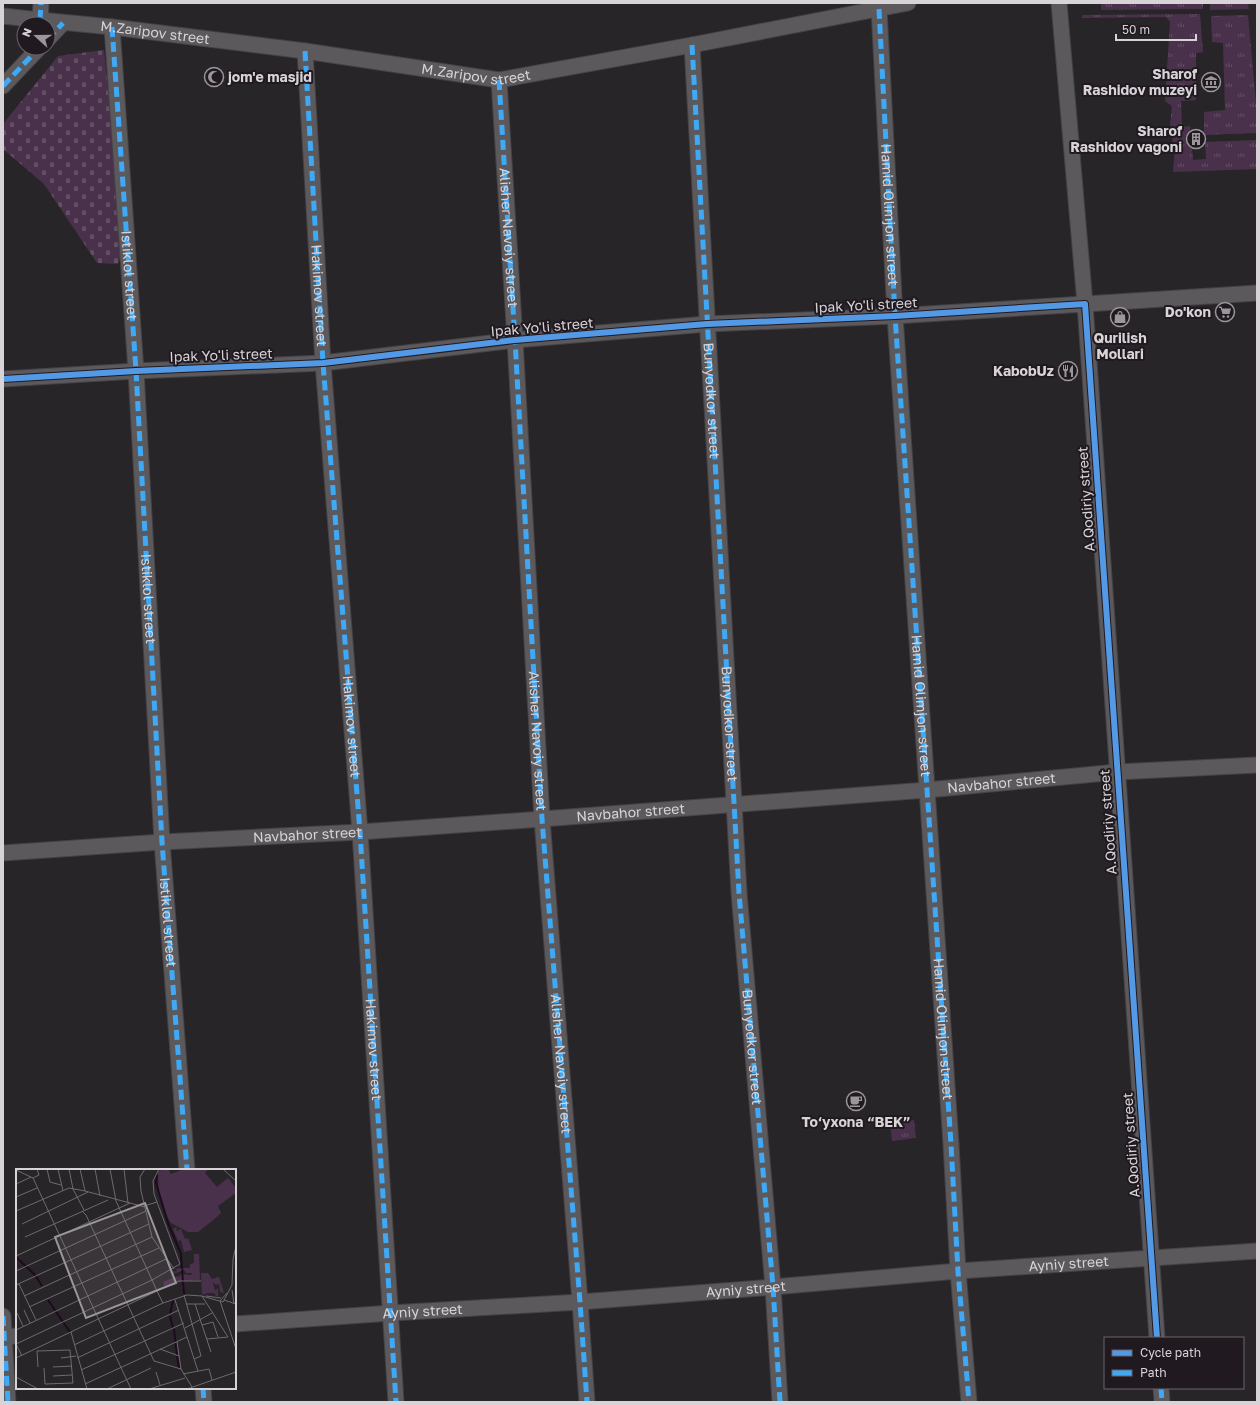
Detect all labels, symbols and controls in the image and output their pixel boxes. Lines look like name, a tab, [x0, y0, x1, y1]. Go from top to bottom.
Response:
north arrow	[16, 16, 56, 56]
scale bar	[1116, 16, 1196, 42]
street label: M.Zaripov street	[100, 17, 211, 47]
text: 50 m	[1122, 22, 1150, 37]
text: N	[19, 26, 34, 38]
street label: M.Zaripov street	[420, 60, 532, 88]
place label: Sharof Rashidov muzeyi	[1083, 65, 1198, 98]
mosque icon: jom'e masjid	[203, 66, 225, 88]
place label: jom'e masjid	[227, 68, 312, 85]
museum icon: Sharof Rashidov muzeyi	[1200, 71, 1222, 93]
place label: Sharof Rashidov vagoni	[1070, 122, 1183, 155]
building icon: Sharof Rashidov vagoni	[1185, 128, 1207, 150]
street label: Hamid Olimjon street	[878, 143, 902, 286]
street label: Alisher Navoiy street	[496, 167, 522, 308]
street label: Istiklol street	[118, 230, 141, 321]
street label: Hakimov street	[308, 244, 331, 347]
street label: Ipak Yo'li street	[814, 293, 918, 316]
supermarket icon: Do'kon	[1214, 301, 1236, 323]
place label: Do'kon	[1165, 303, 1211, 320]
shop icon: Qurilish Mollari	[1109, 306, 1131, 328]
street label: Ipak Yo'li street	[490, 314, 594, 339]
place label: Qurilish Mollari	[1093, 329, 1147, 362]
street label: Bunyodkor street	[701, 342, 724, 459]
street label: Ipak Yo'li street	[169, 344, 273, 365]
restaurant icon: KabobUz	[1057, 360, 1079, 382]
place label: KabobUz	[993, 362, 1054, 379]
street label: A.Qodiriy street	[1073, 446, 1098, 552]
street label: Istiklol street	[138, 553, 160, 644]
street label: Hamid Olimjon street	[909, 634, 935, 777]
street label: Bunyodkor street	[718, 666, 742, 782]
street label: Alisher Navoiy street	[526, 670, 551, 811]
street label: Hakimov street	[340, 675, 365, 778]
street label: Navbahor street	[946, 769, 1056, 796]
street label: A.Qodiriy street	[1095, 769, 1120, 875]
street label: Navbahor street	[576, 799, 686, 824]
street label: Navbahor street	[253, 823, 362, 845]
street label: Istiklol street	[157, 877, 181, 968]
street label: Hamid Olimjon street	[930, 957, 957, 1101]
street label: Bunyodkor street	[739, 989, 766, 1106]
street label: Alisher Navoiy street	[548, 993, 576, 1134]
street label: Hakimov street	[363, 998, 386, 1101]
cafe icon: To‘yxona “BEK”	[845, 1090, 867, 1112]
street label: A.Qodiriy street	[1118, 1092, 1143, 1198]
place label: To‘yxona “BEK”	[801, 1113, 911, 1130]
inset map	[16, 1169, 236, 1389]
street label: Ayniy street	[1028, 1252, 1109, 1274]
street label: Ayniy street	[705, 1277, 787, 1300]
street label: Ayniy street	[382, 1300, 463, 1322]
legend	[1104, 1337, 1244, 1389]
text: Cycle path	[1140, 1345, 1201, 1360]
text: Path	[1140, 1365, 1167, 1380]

